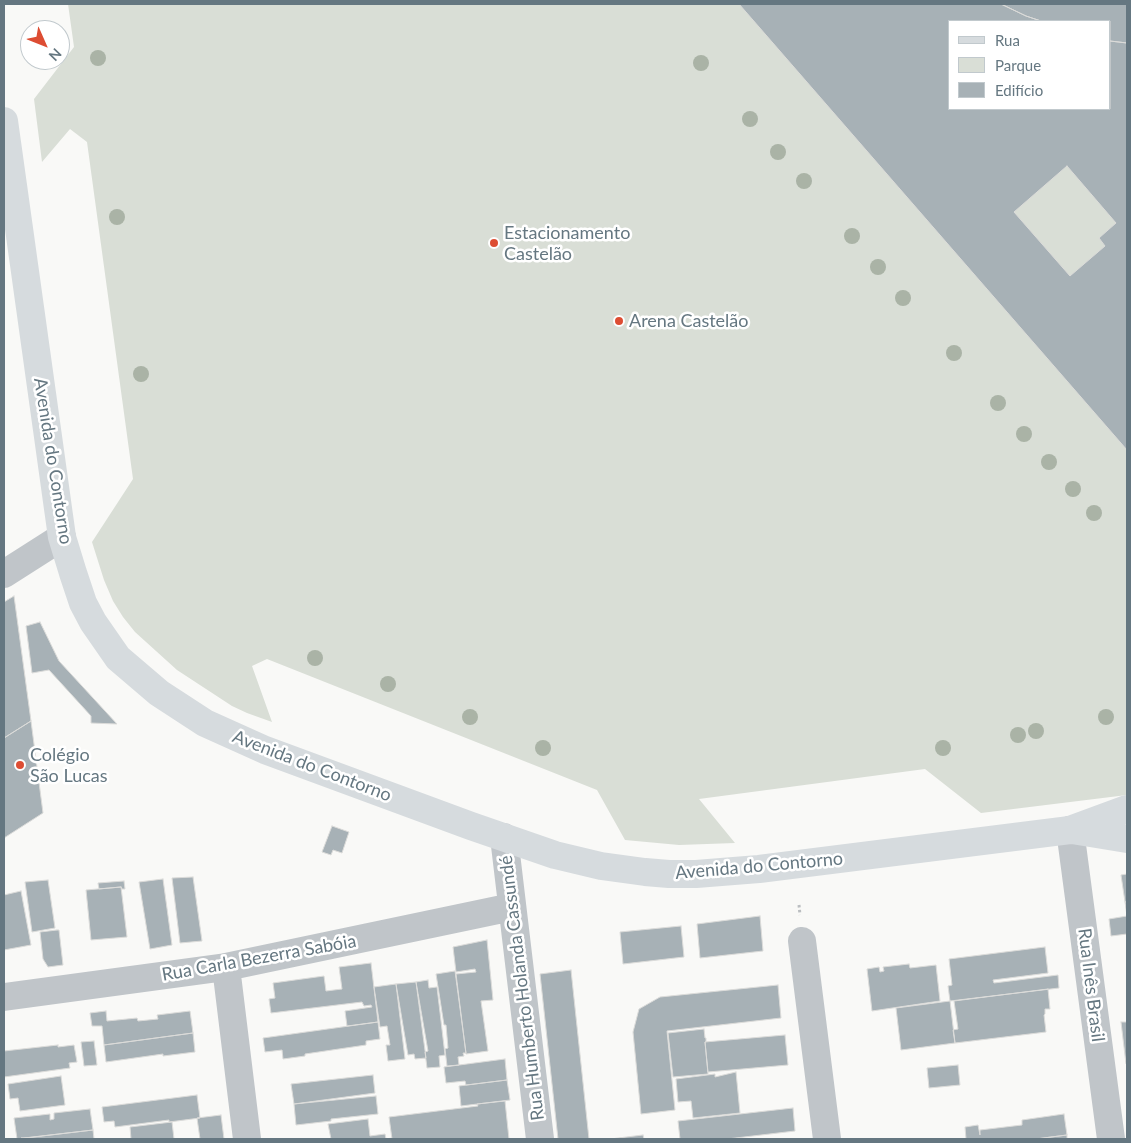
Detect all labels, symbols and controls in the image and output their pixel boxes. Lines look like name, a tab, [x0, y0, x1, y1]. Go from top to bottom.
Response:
north arrow	[20, 20, 70, 70]
legend	[948, 20, 1111, 110]
text: Rua	[995, 31, 1020, 49]
text: N	[46, 45, 65, 65]
text: Parque	[995, 56, 1041, 74]
text: Edifício	[995, 81, 1043, 99]
place label: Estacionamento Castelão	[504, 222, 630, 264]
marker: Estacionamento Castelão	[488, 237, 500, 249]
place label: Arena Castelão	[629, 310, 749, 332]
marker: Arena Castelão	[613, 315, 625, 327]
street label: Avenida do Contorno	[29, 376, 77, 546]
street label: Avenida do Contorno	[230, 726, 394, 806]
place label: Colégio São Lucas	[30, 744, 107, 786]
marker: Colégio São Lucas	[14, 759, 26, 771]
street label: Avenida do Contorno	[674, 848, 844, 884]
street label: Rua Humberto Holanda Cassundé	[495, 854, 549, 1122]
street label: Rua Inês Brasil	[1073, 927, 1109, 1043]
street label: Rua Carla Bezerra Sabóia	[160, 930, 358, 986]

